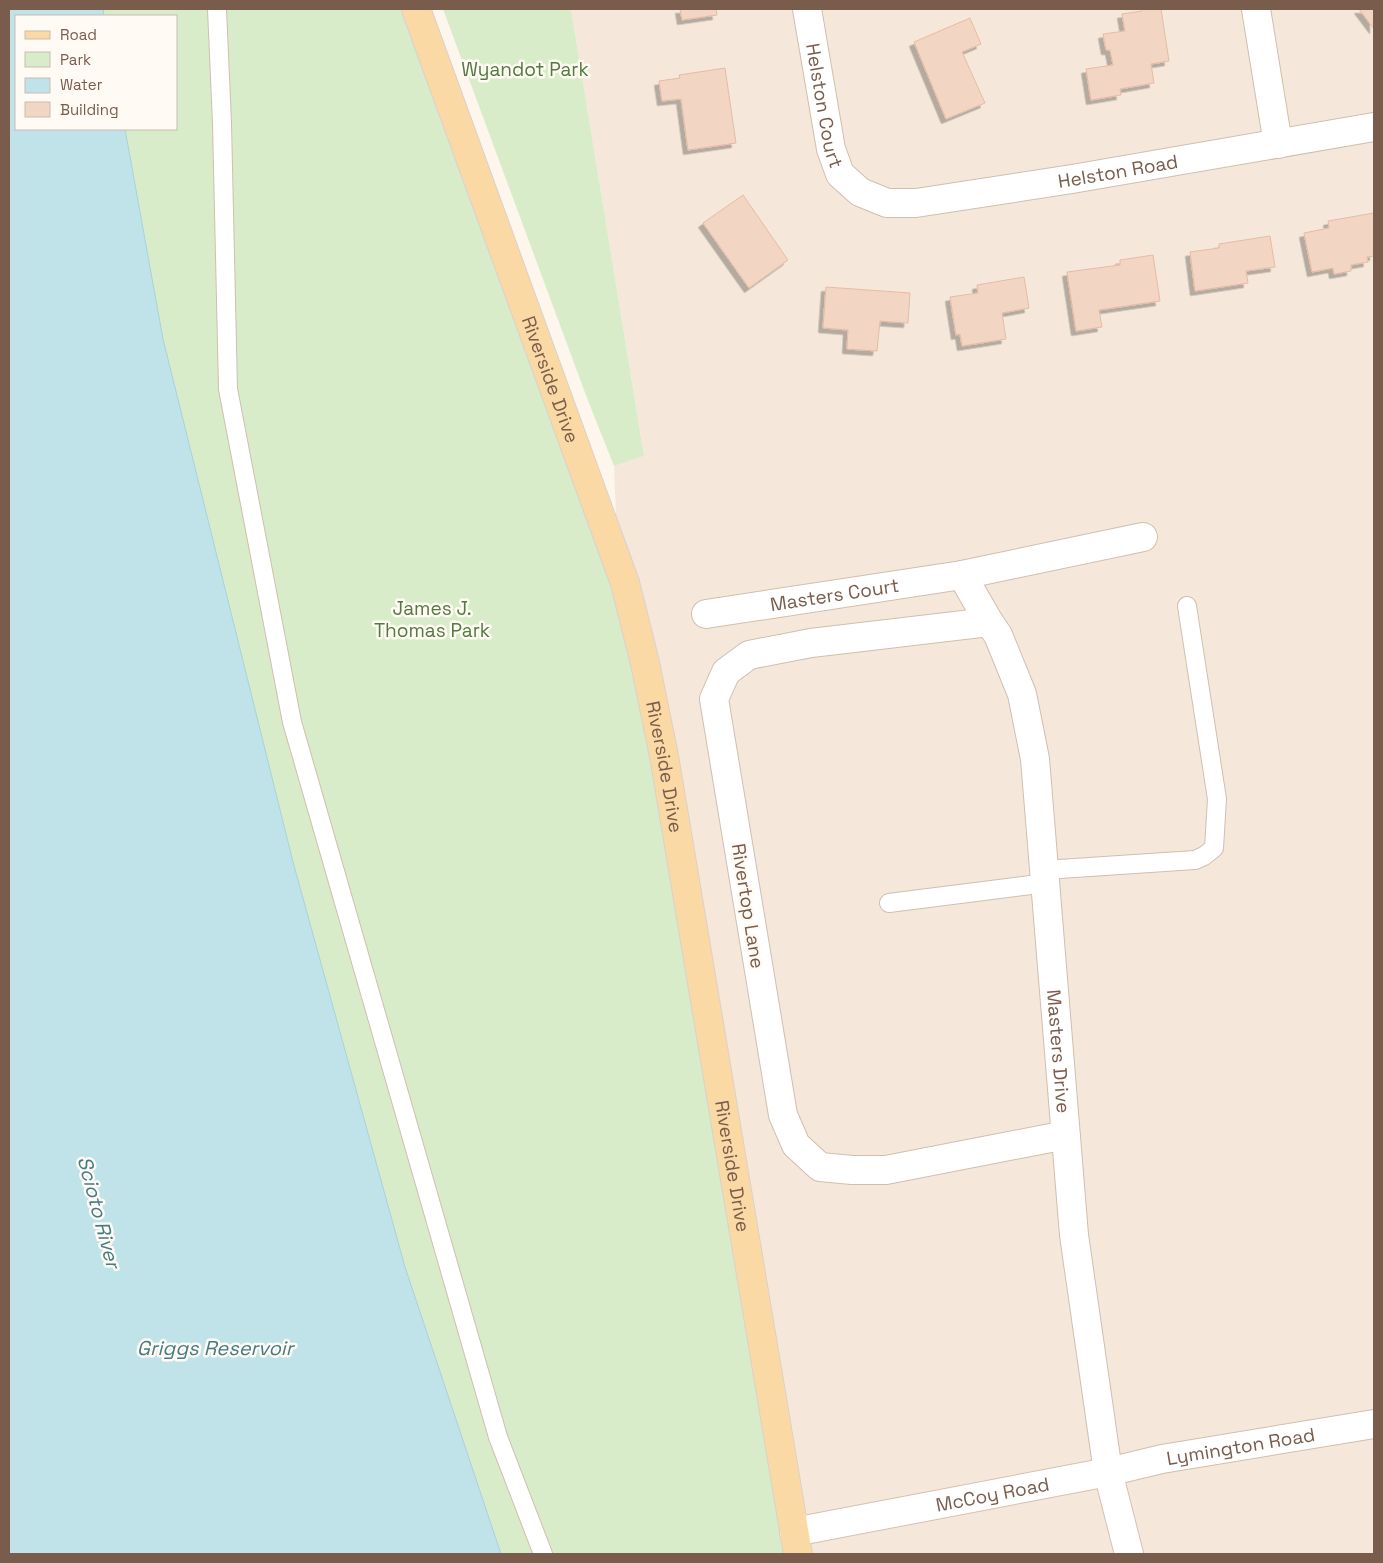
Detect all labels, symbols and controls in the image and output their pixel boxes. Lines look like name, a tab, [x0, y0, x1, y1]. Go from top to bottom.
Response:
legend	[15, 15, 178, 130]
text: Road	[60, 25, 97, 44]
street label: Helston Court	[801, 41, 849, 171]
text: Park	[60, 50, 91, 69]
park label: Wyandot Park	[461, 57, 589, 82]
text: Water	[60, 75, 103, 94]
text: Building	[60, 100, 119, 119]
street label: Helston Road	[1056, 148, 1180, 194]
street label: Riverside Drive	[516, 312, 585, 446]
street label: Masters Court	[768, 572, 901, 617]
park label: James J. Thomas Park	[374, 596, 490, 643]
street label: Riverside Drive	[641, 699, 689, 834]
street label: Rivertop Lane	[726, 842, 770, 970]
street label: Masters Drive	[1041, 988, 1076, 1114]
street label: Riverside Drive	[709, 1098, 756, 1234]
water label: Scioto River	[72, 1153, 127, 1273]
water label: Griggs Reservoir	[137, 1335, 296, 1361]
street label: Lymington Road	[1164, 1421, 1317, 1471]
street label: McCoy Road	[934, 1471, 1051, 1517]

